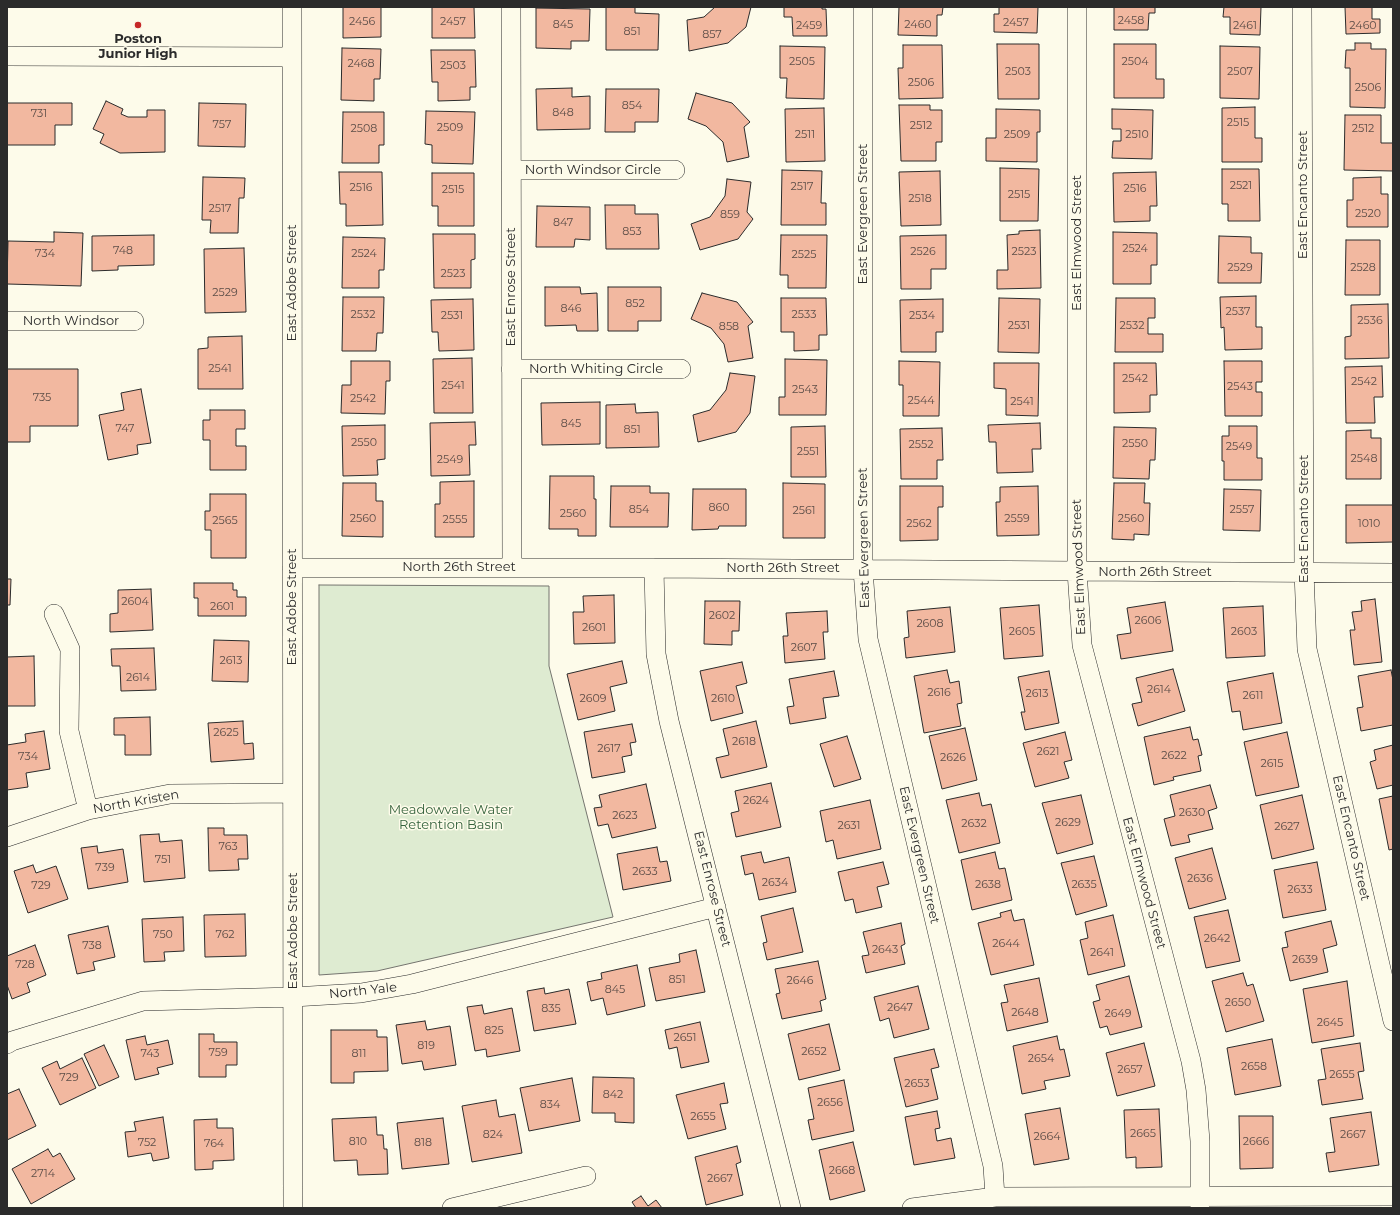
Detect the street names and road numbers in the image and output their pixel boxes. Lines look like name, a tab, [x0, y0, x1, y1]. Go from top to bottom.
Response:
street label: East Encanto Street	[1295, 131, 1311, 259]
street label: East Evergreen Street	[855, 144, 871, 284]
street label: North Windsor Circle	[525, 162, 661, 178]
street label: East Elmwood Street	[1069, 175, 1085, 311]
street label: East Adobe Street	[284, 225, 300, 341]
street label: East Enrose Street	[503, 228, 519, 346]
street label: North Windsor	[23, 313, 119, 329]
street label: North Whiting Circle	[529, 361, 663, 377]
street label: East Encanto Street	[1296, 455, 1312, 583]
street label: East Evergreen Street	[855, 467, 873, 609]
street label: East Elmwood Street	[1069, 499, 1089, 635]
street label: East Adobe Street	[284, 549, 300, 665]
street label: North 26th Street	[402, 559, 516, 575]
street label: North 26th Street	[726, 560, 840, 576]
street label: North 26th Street	[1098, 564, 1212, 580]
street label: East Encanto Street	[1329, 774, 1373, 902]
street label: East Evergreen Street	[896, 785, 942, 925]
street label: North Kristen	[92, 787, 180, 817]
street label: East Elmwood Street	[1119, 815, 1169, 951]
street label: East Enrose Street	[690, 829, 734, 949]
street label: East Adobe Street	[285, 873, 301, 989]
street label: North Yale	[328, 980, 398, 1002]

